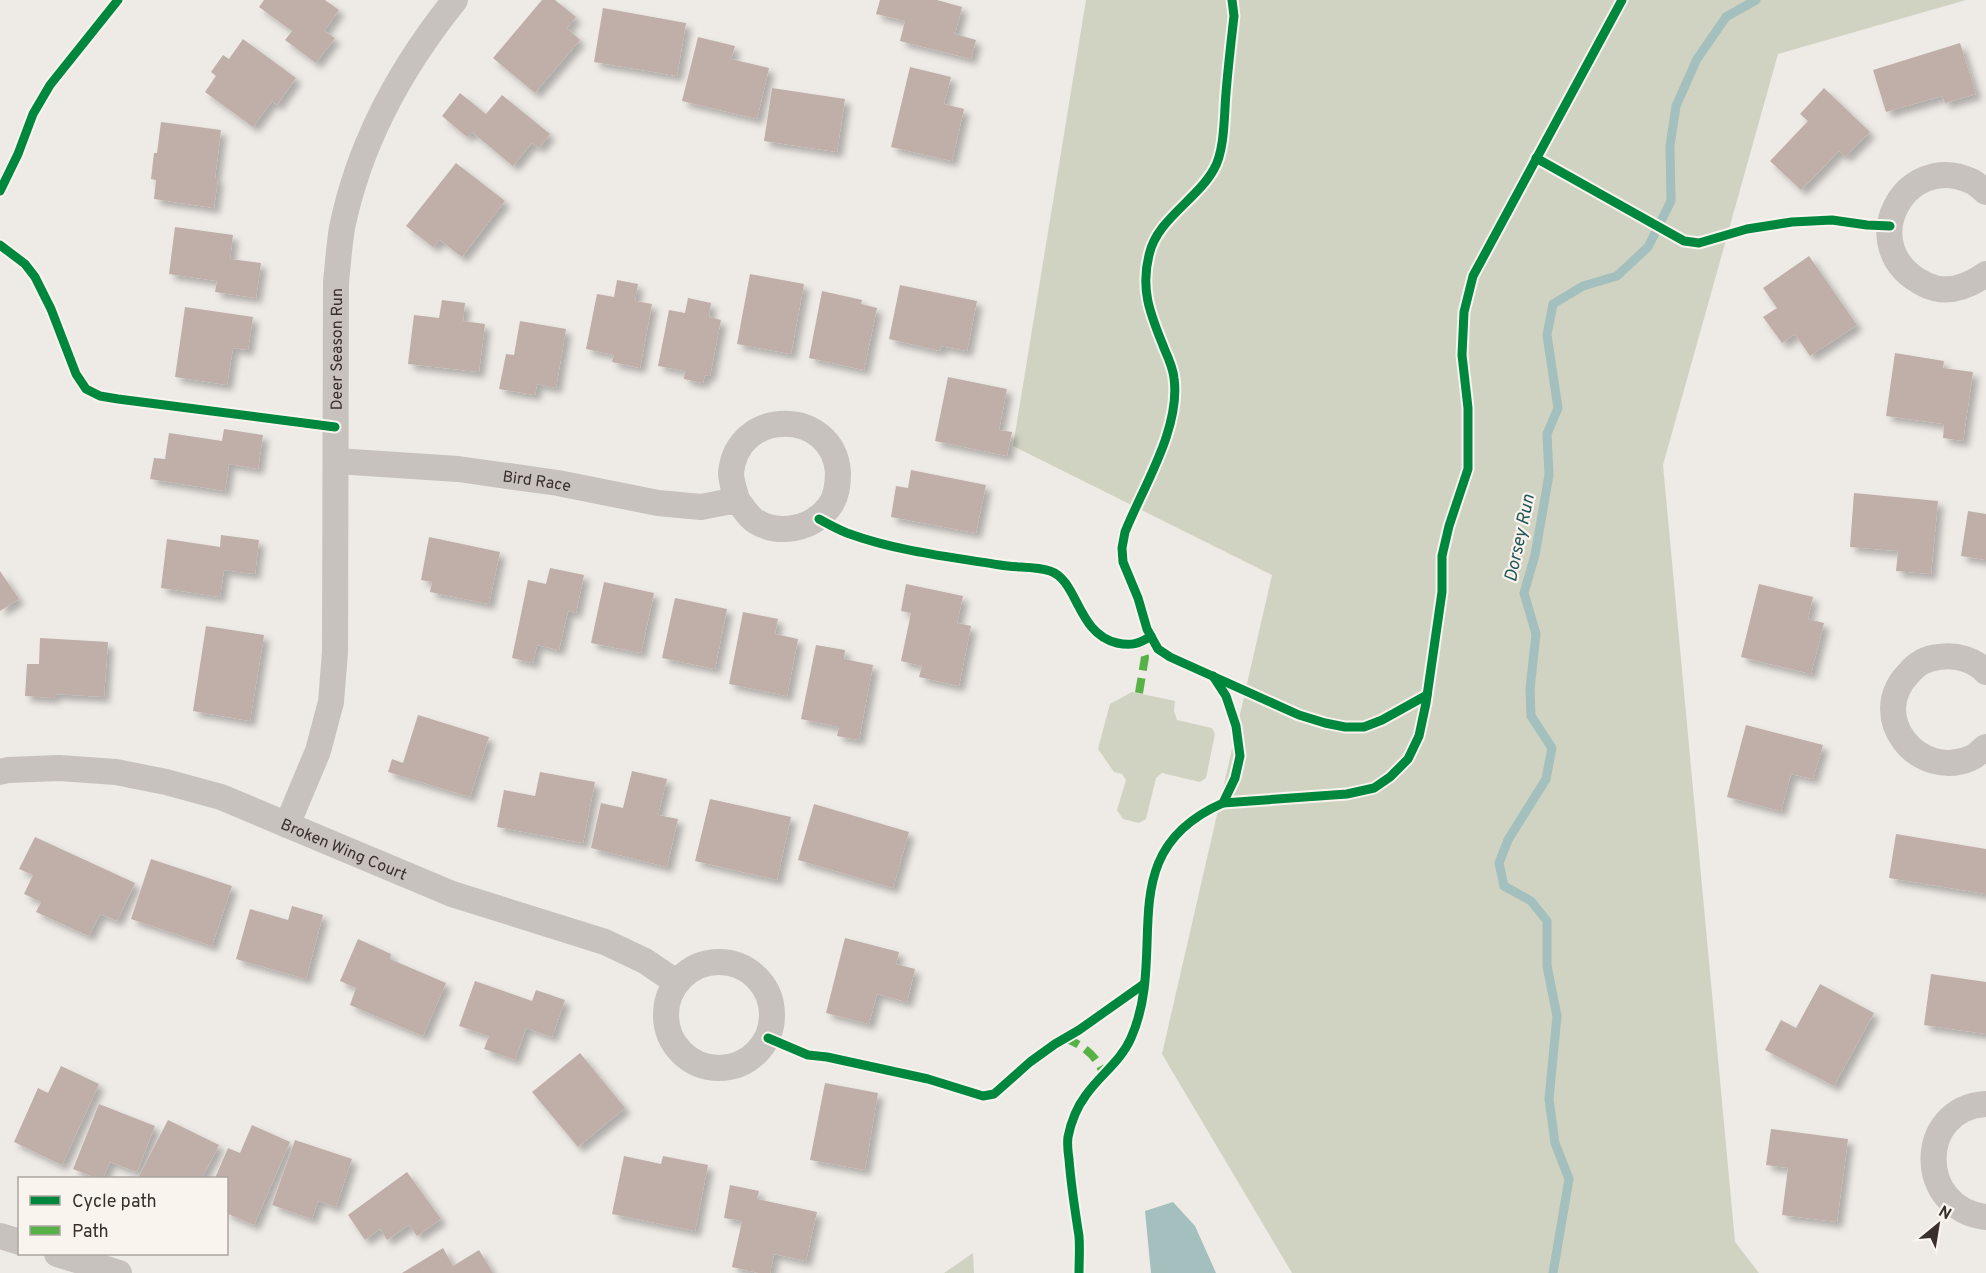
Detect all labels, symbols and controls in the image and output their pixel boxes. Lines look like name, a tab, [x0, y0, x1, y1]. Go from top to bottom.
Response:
street label: Deer Season Run	[328, 288, 348, 410]
street label: Bird Race	[501, 467, 573, 497]
water label: Dorsey Run	[1500, 492, 1541, 584]
street label: Broken Wing Court	[277, 815, 410, 886]
legend	[18, 1177, 228, 1255]
text: Cycle path	[72, 1191, 157, 1214]
north arrow	[1908, 1195, 1968, 1255]
text: N	[1935, 1202, 1954, 1225]
text: Path	[72, 1221, 109, 1244]

